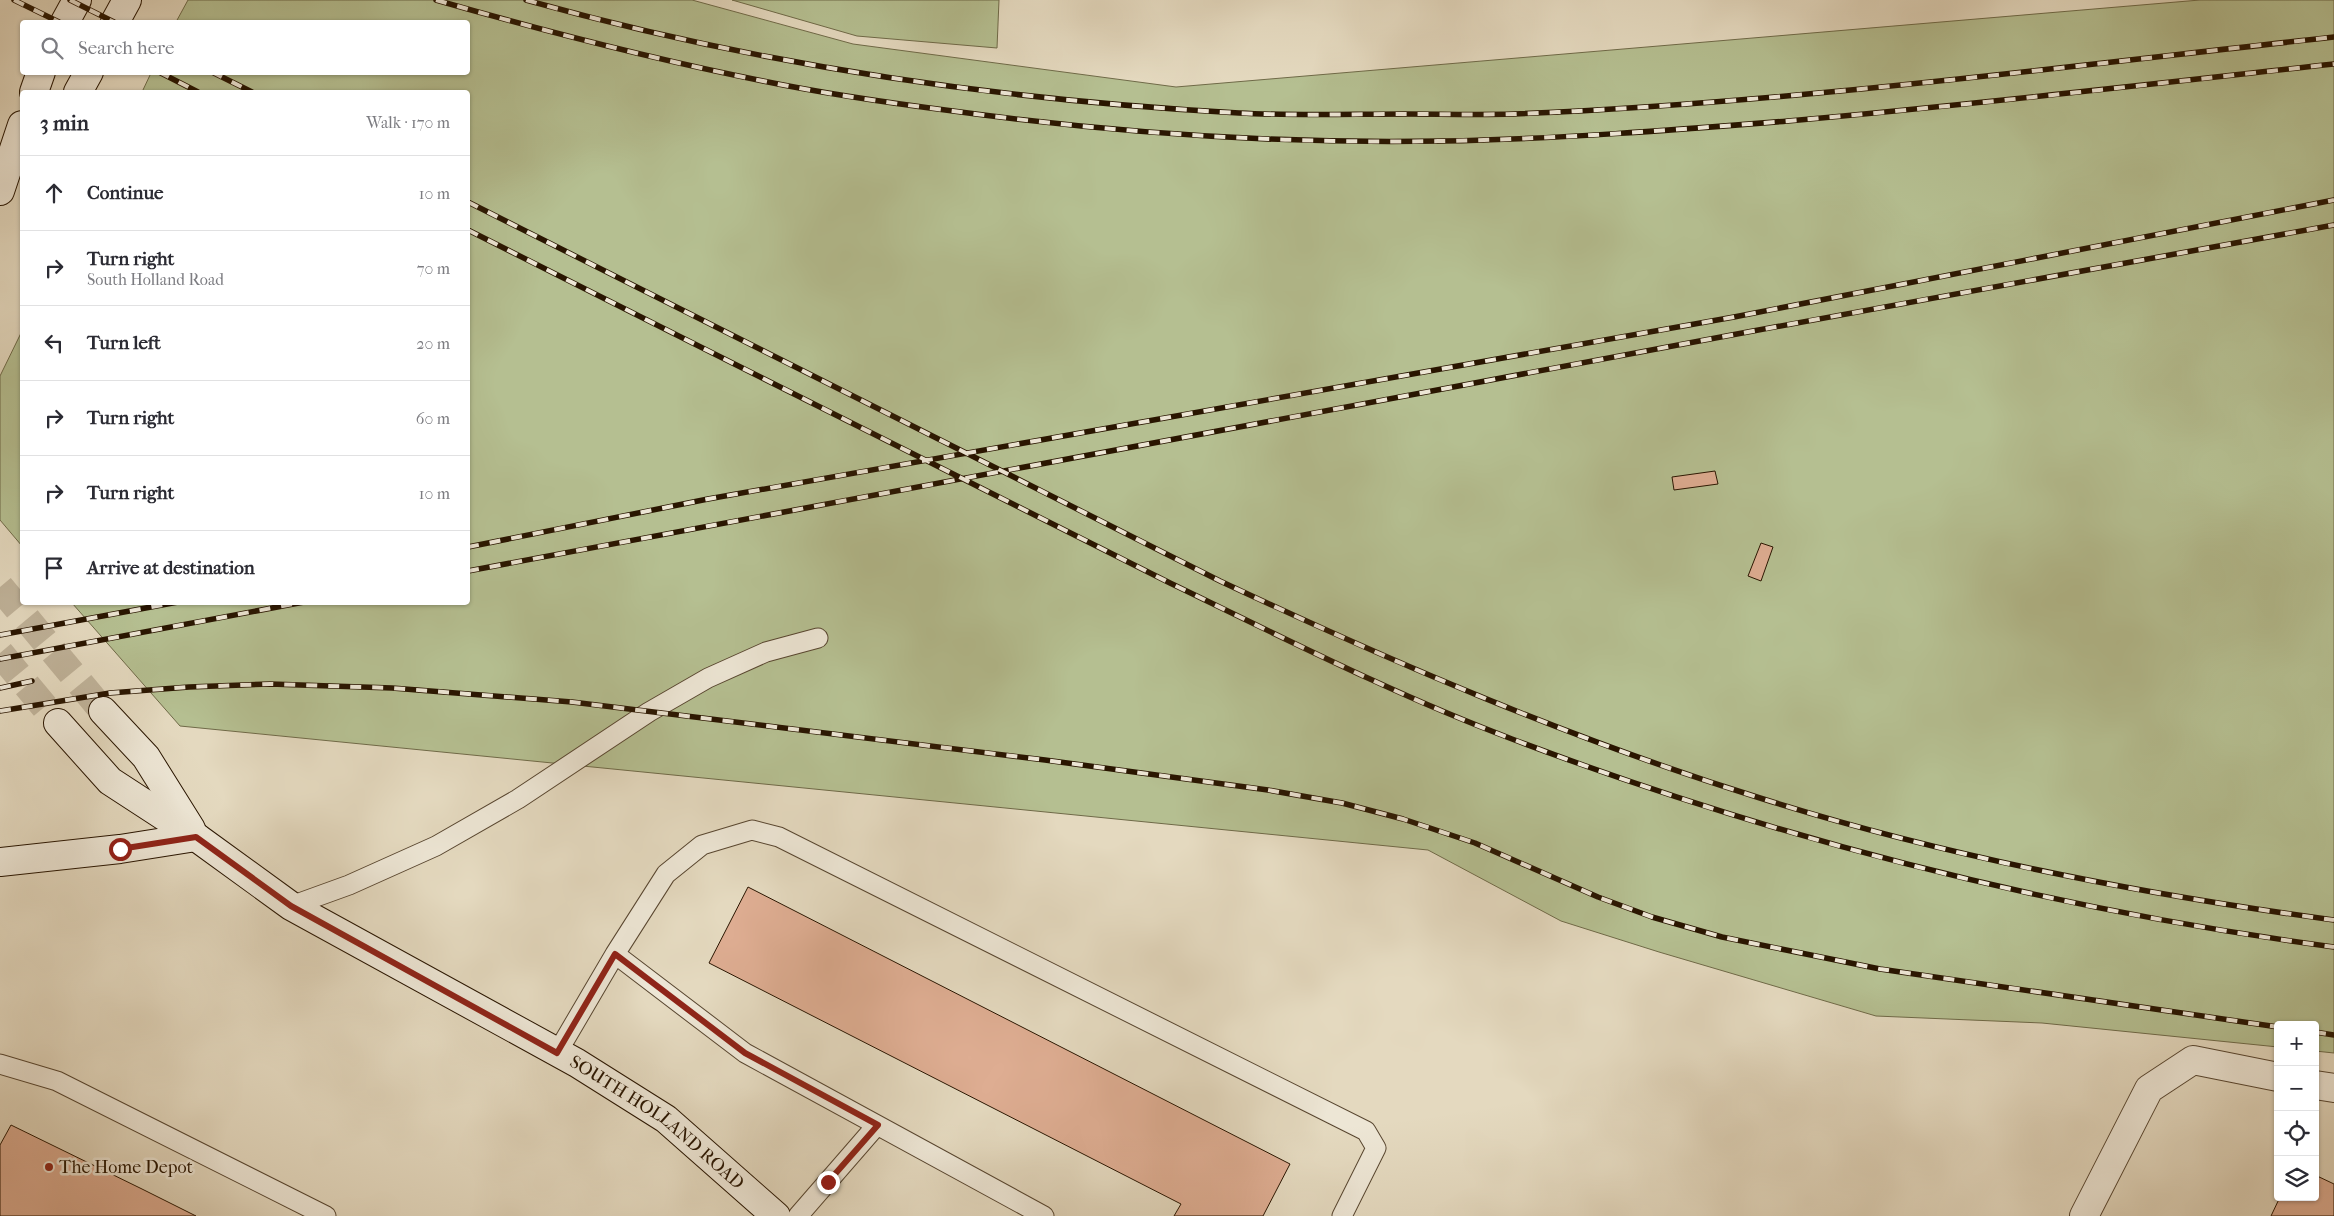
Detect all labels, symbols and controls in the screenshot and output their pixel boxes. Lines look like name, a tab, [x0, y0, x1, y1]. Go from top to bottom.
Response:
search box	[20, 20, 470, 75]
icon: search	[38, 34, 66, 62]
text: Search here	[78, 37, 174, 59]
text: 3 min	[40, 111, 89, 135]
text: Walk · 170 m	[366, 113, 450, 132]
icon: ahead	[40, 179, 68, 207]
text: Continue	[87, 182, 163, 204]
text: 10 m	[419, 184, 450, 203]
text: Turn right	[87, 248, 174, 270]
icon: right	[40, 254, 68, 282]
text: 70 m	[417, 259, 450, 278]
text: South Holland Road	[87, 270, 224, 289]
icon: left	[40, 329, 68, 357]
text: Turn left	[87, 332, 161, 354]
text: 20 m	[416, 334, 450, 353]
icon: right	[40, 404, 68, 432]
text: Turn right	[87, 407, 174, 429]
text: 60 m	[416, 409, 450, 428]
icon: right	[40, 479, 68, 507]
text: Turn right	[87, 482, 174, 504]
text: 10 m	[419, 484, 450, 503]
icon: arrive	[40, 554, 68, 582]
text: Arrive at destination	[87, 557, 255, 579]
route start	[109, 838, 132, 861]
map controls	[2274, 1021, 2319, 1201]
button: +	[2274, 1021, 2319, 1066]
street label: SOUTH HOLLAND ROAD	[566, 1051, 749, 1194]
button: −	[2274, 1066, 2319, 1111]
button: locate	[2274, 1111, 2319, 1156]
button: layers	[2274, 1156, 2319, 1201]
place label: The Home Depot	[59, 1157, 193, 1178]
marker: The Home Depot	[43, 1161, 55, 1173]
route end	[817, 1171, 840, 1194]

